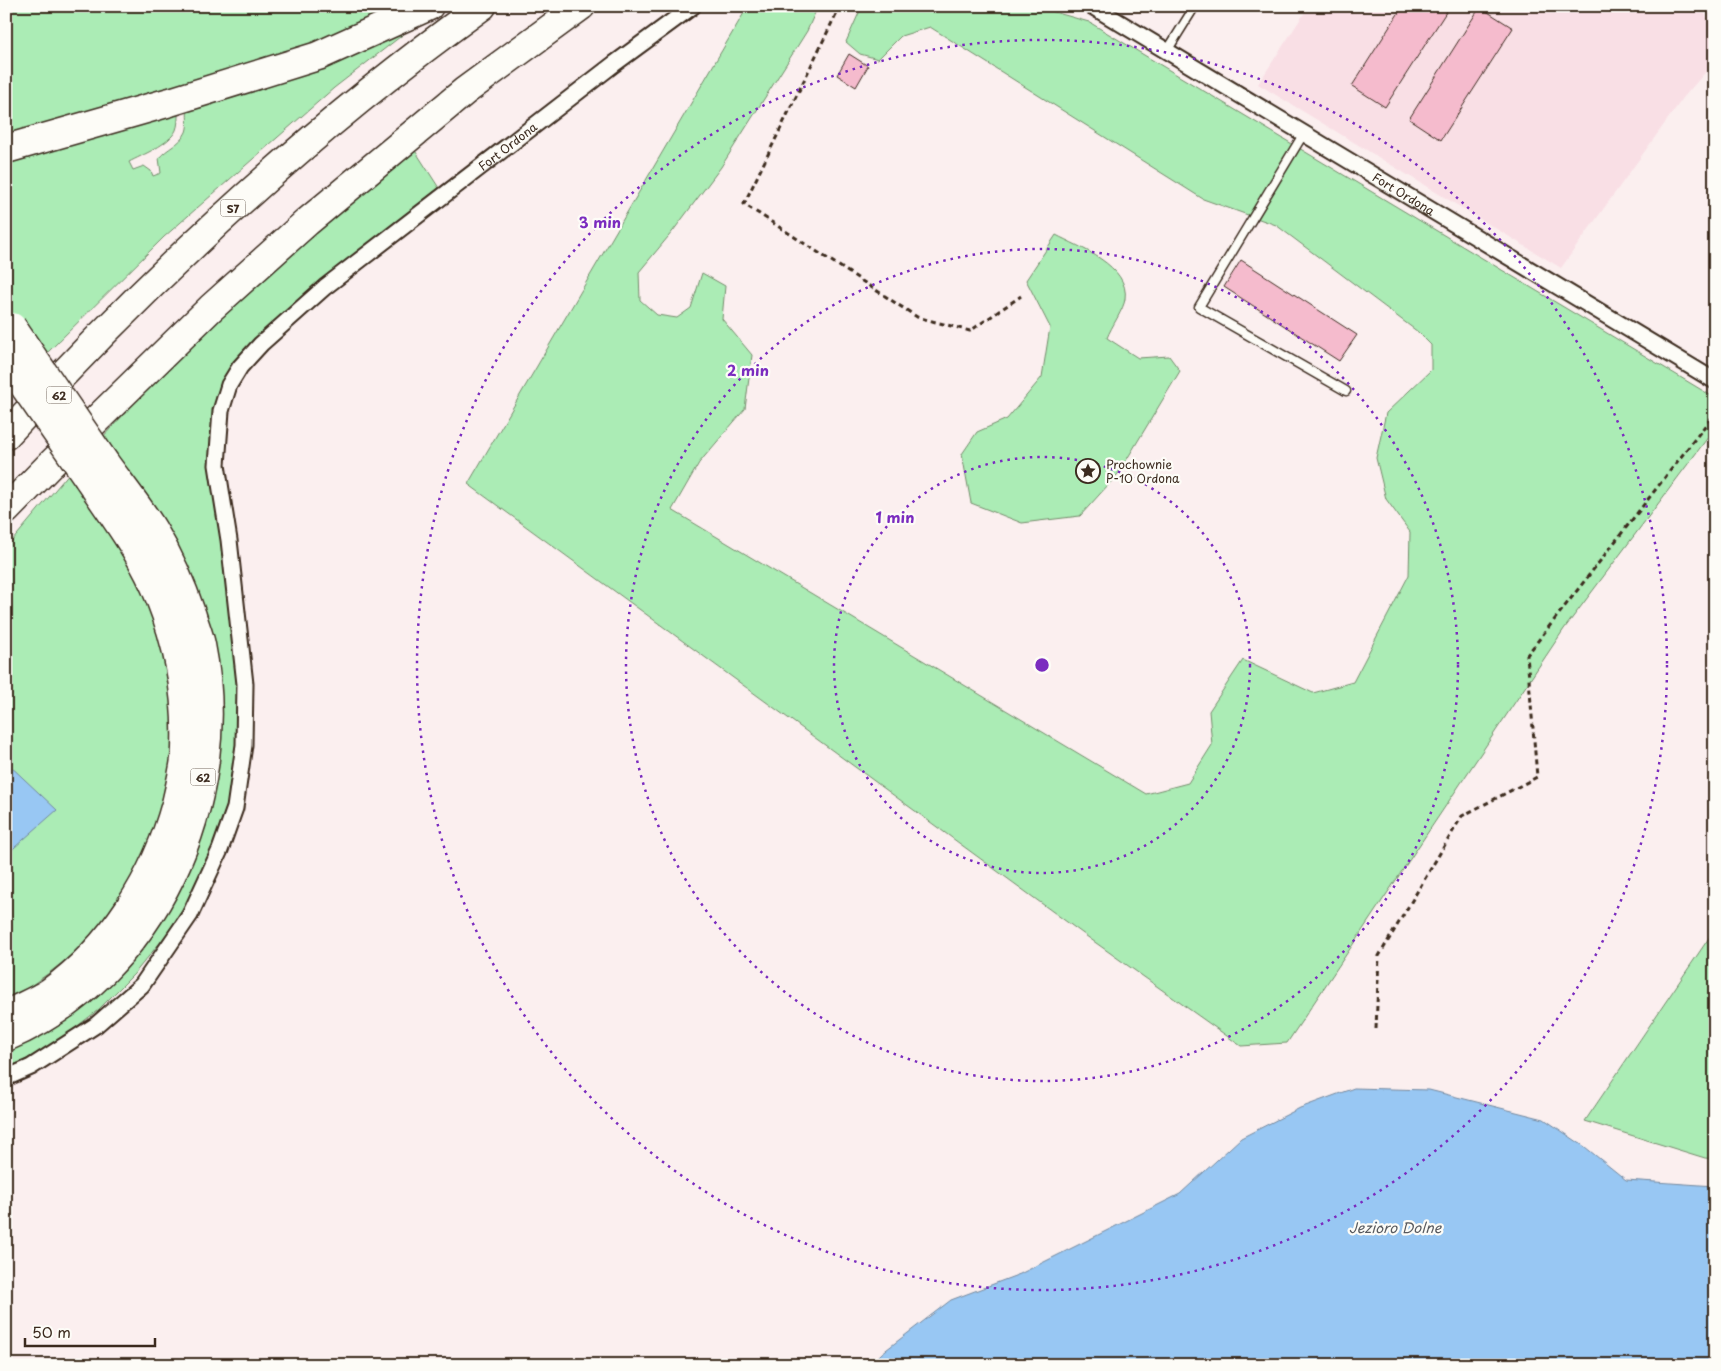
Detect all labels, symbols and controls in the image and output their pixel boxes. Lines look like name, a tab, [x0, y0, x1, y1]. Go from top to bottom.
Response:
street label: Fort Ordona	[474, 117, 541, 175]
street label: Fort Ordona	[1369, 168, 1439, 220]
road number: S7	[220, 200, 246, 217]
text: 3 min	[579, 210, 621, 233]
text: 2 min	[727, 358, 769, 381]
road number: 62	[46, 386, 72, 404]
place label: Prochownie P-10 Ordona	[1106, 455, 1180, 487]
place icon: Prochownie P-10 Ordona	[1075, 458, 1101, 484]
text: 1 min	[876, 505, 914, 528]
centre of rings	[1033, 656, 1051, 674]
road number: 62	[190, 769, 216, 786]
water label: Jezioro Dolne	[1349, 1217, 1443, 1238]
scale bar	[25, 1316, 155, 1348]
text: 50 m	[32, 1320, 71, 1343]

